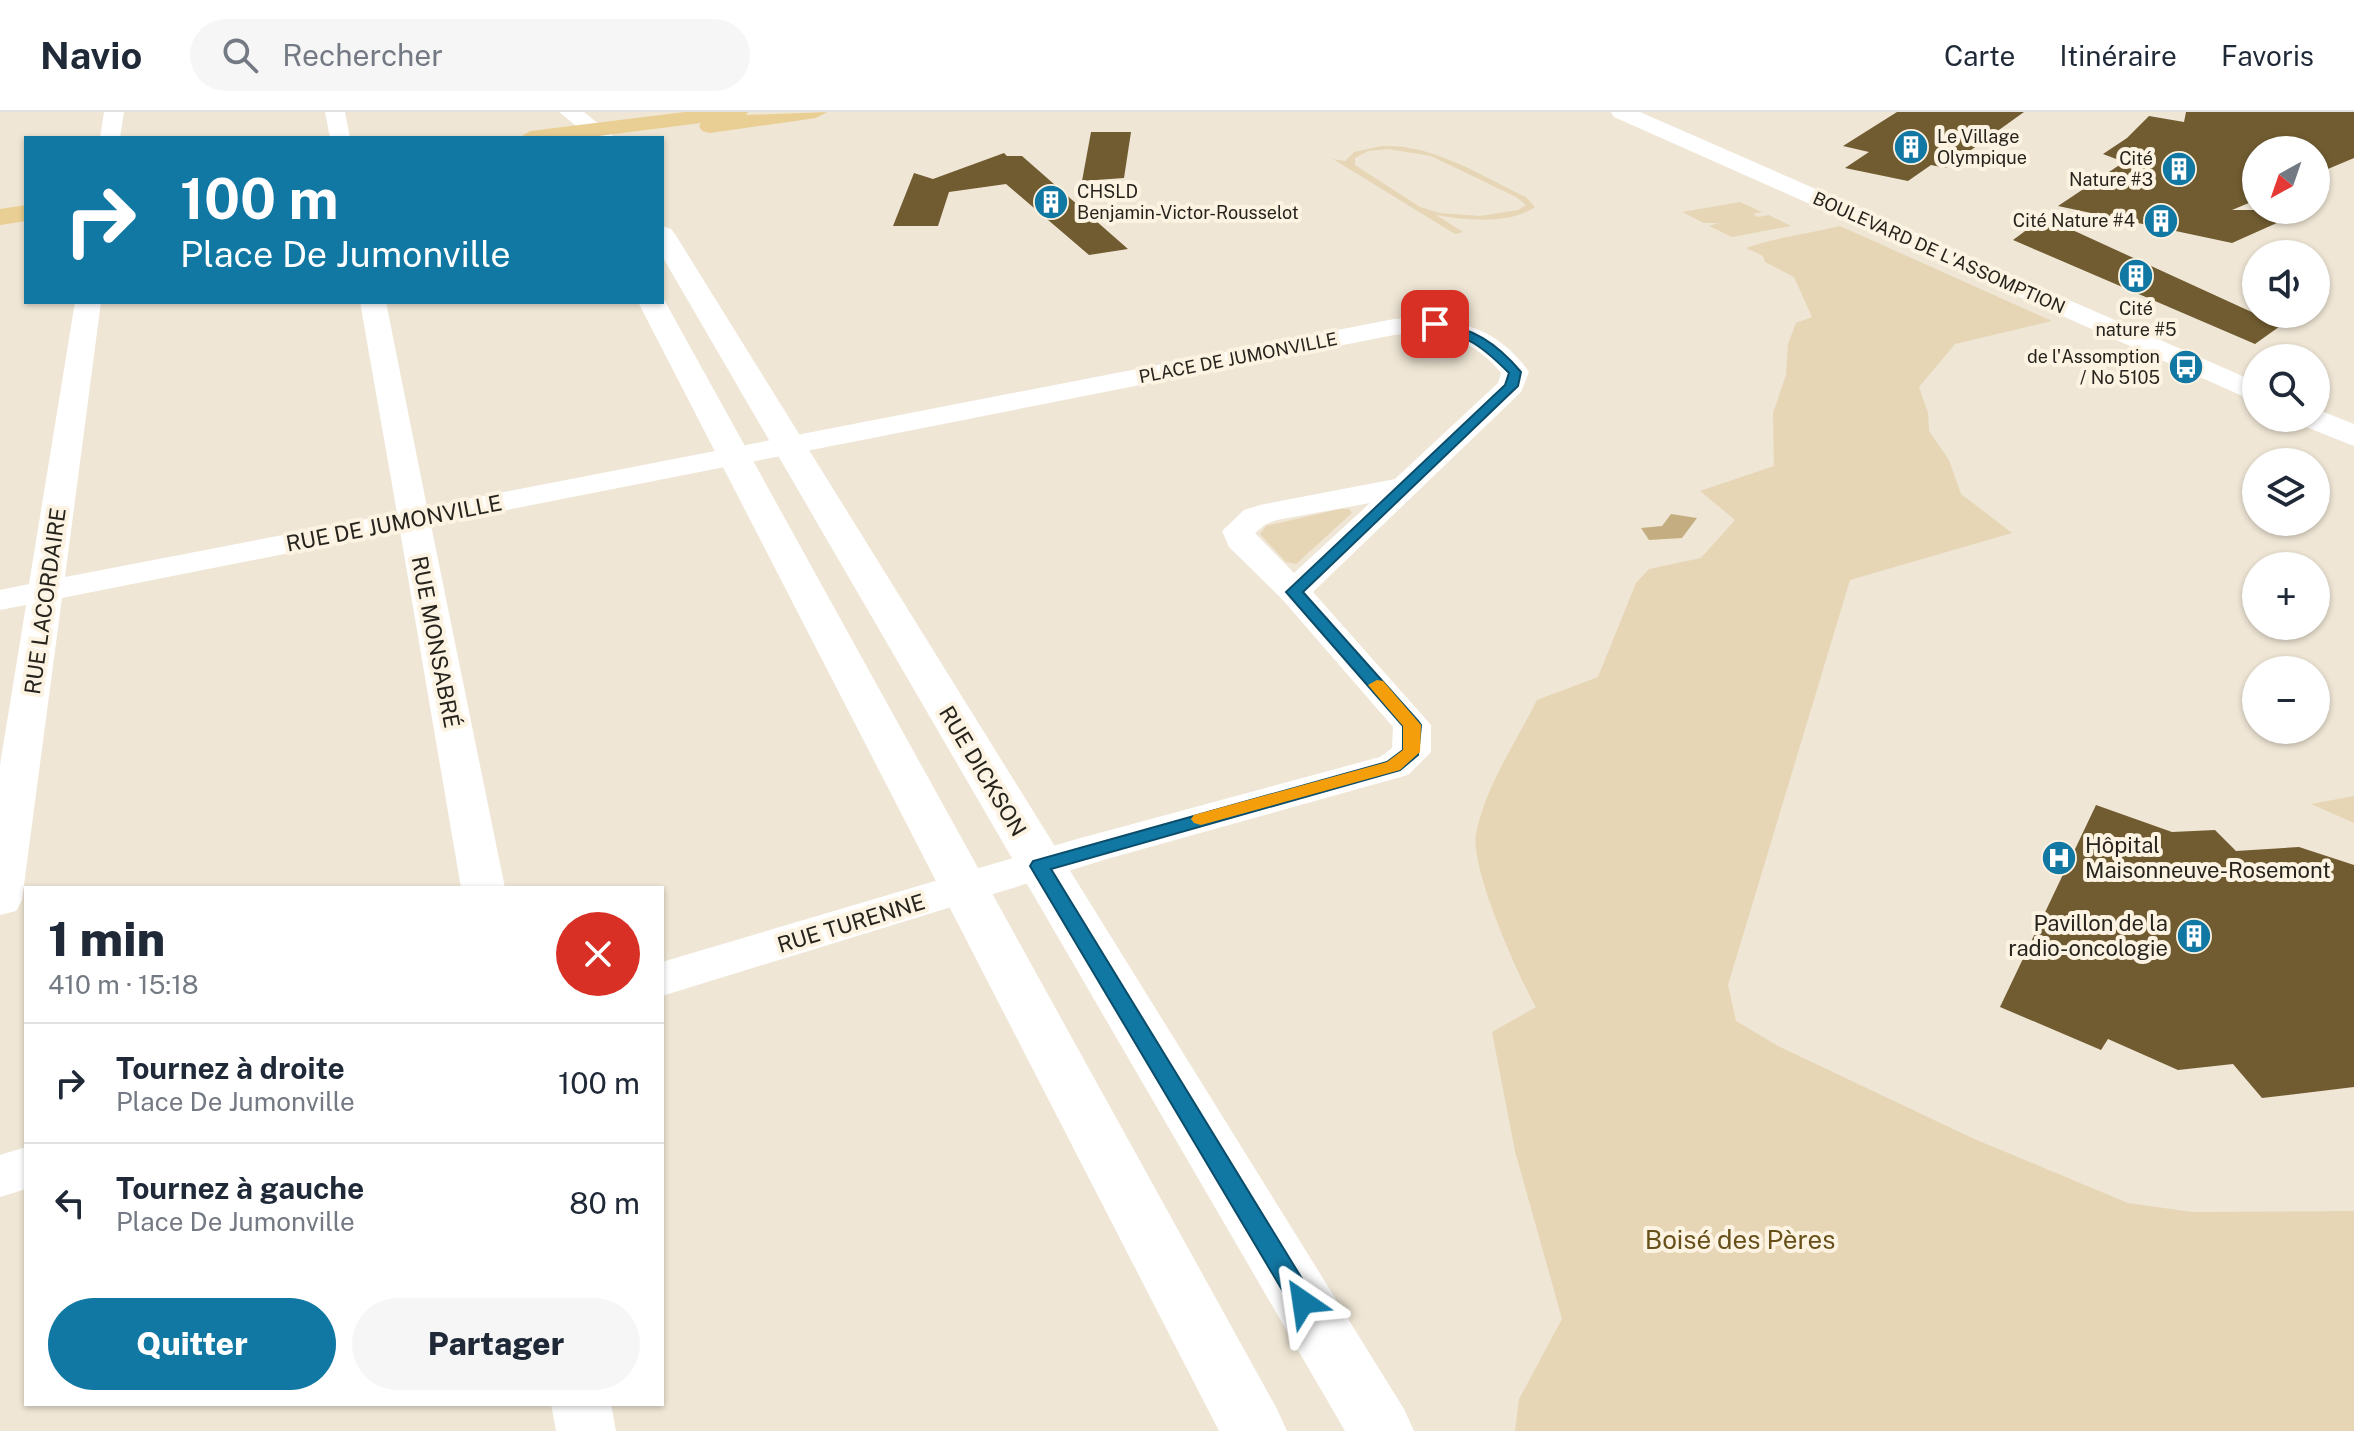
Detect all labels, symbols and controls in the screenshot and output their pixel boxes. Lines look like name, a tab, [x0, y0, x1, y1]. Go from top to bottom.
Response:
search box	[190, 19, 750, 91]
text: Navio	[40, 33, 142, 78]
icon: search	[218, 33, 262, 77]
text: Rechercher	[282, 37, 443, 73]
text: Carte	[1944, 39, 2015, 72]
text: Itinéraire	[2059, 39, 2177, 72]
text: Favoris	[2221, 39, 2314, 72]
place label: Le Village Olympique	[1937, 126, 2027, 168]
building icon: Le Village Olympique	[1892, 128, 1930, 166]
north arrow	[2242, 136, 2330, 224]
map controls	[2242, 136, 2330, 744]
place label: Cité Nature #3	[2069, 148, 2153, 190]
building icon: Cité Nature #3	[2160, 150, 2198, 188]
text: 100 m	[180, 166, 339, 232]
icon: right	[48, 168, 152, 272]
place label: CHSLD Benjamin-Victor-Rousselot	[1077, 181, 1299, 223]
building icon: CHSLD Benjamin-Victor-Rousselot	[1032, 183, 1070, 221]
street label: BOULEVARD DE L'ASSOMPTION	[1810, 187, 2068, 318]
building icon: Cité Nature #4	[2142, 202, 2180, 240]
place label: Cité Nature #4	[2013, 210, 2135, 231]
text: Place De Jumonville	[180, 233, 511, 275]
button: sound	[2242, 240, 2330, 328]
building icon: Cité nature #5	[2117, 257, 2155, 295]
pin	[1401, 290, 1469, 358]
place label: Cité nature #5	[2095, 298, 2177, 340]
icon: arrive	[1413, 302, 1457, 346]
street label: PLACE DE JUMONVILLE	[1137, 328, 1339, 387]
button: search	[2242, 344, 2330, 432]
place label: de l'Assomption / No 5105	[2027, 346, 2160, 388]
bus stop icon: de l'Assomption / No 5105	[2167, 348, 2205, 386]
button: layers	[2242, 448, 2330, 536]
street label: RUE DE JUMONVILLE	[284, 489, 504, 557]
street label: RUE LACORDAIRE	[19, 506, 71, 696]
button: +	[2242, 552, 2330, 640]
street label: RUE MONSABRÉ	[407, 554, 465, 730]
button: −	[2242, 656, 2330, 744]
street label: RUE DICKSON	[934, 701, 1032, 841]
place label: Hôpital Maisonneuve-Rosemont	[2085, 832, 2331, 883]
hospital icon: Hôpital Maisonneuve-Rosemont	[2040, 839, 2078, 877]
street label: RUE TURENNE	[774, 888, 928, 958]
text: 1 min	[48, 910, 165, 967]
place label: Pavillon de la radio-oncologie	[2008, 910, 2168, 961]
button: close	[556, 912, 640, 996]
building icon: Pavillon de la radio-oncologie	[2175, 917, 2213, 955]
text: 410 m · 15:18	[48, 969, 199, 1000]
text: Tournez à droite	[116, 1050, 345, 1086]
icon: right	[48, 1061, 92, 1105]
text: 100 m	[558, 1065, 640, 1101]
text: Place De Jumonville	[116, 1086, 355, 1117]
text: Tournez à gauche	[116, 1170, 364, 1206]
icon: left	[48, 1181, 92, 1225]
text: 80 m	[569, 1185, 640, 1221]
text: Place De Jumonville	[116, 1206, 355, 1237]
park label: Boisé des Pères	[1645, 1224, 1835, 1255]
position arrow	[1261, 1260, 1345, 1344]
button: Quitter	[48, 1298, 336, 1390]
button: Partager	[352, 1298, 640, 1390]

